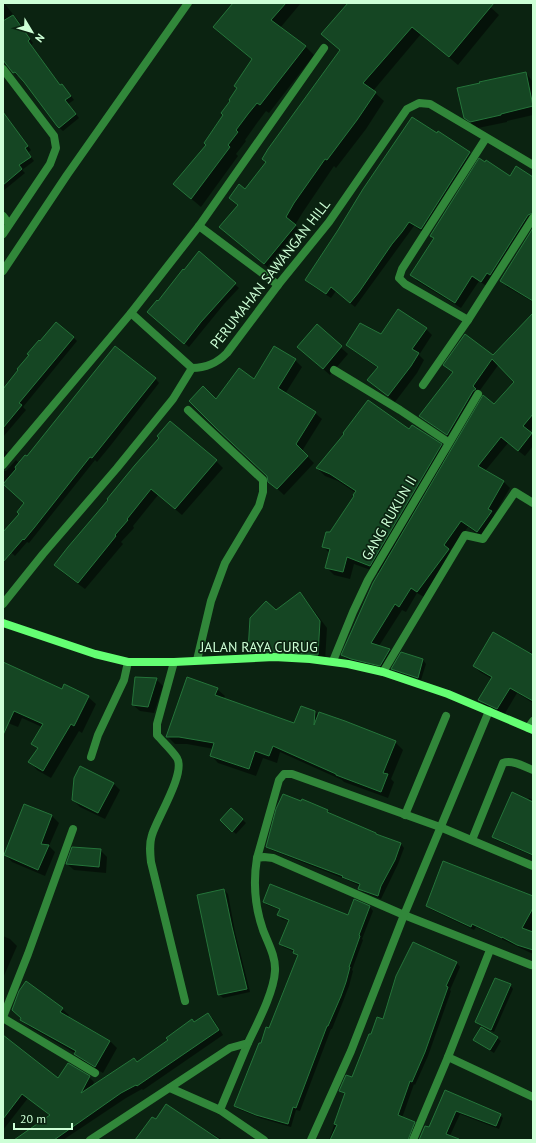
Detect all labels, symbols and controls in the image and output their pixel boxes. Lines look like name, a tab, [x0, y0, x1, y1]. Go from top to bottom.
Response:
north arrow	[12, 12, 52, 52]
text: N	[32, 31, 48, 45]
street label: PERUMAHAN SAWANGAN HILL	[206, 196, 334, 352]
street label: GANG RUKUN II	[357, 472, 421, 564]
street label: JALAN RAYA CURUG	[199, 638, 318, 656]
scale bar	[14, 1105, 72, 1131]
text: 20 m	[20, 1111, 46, 1126]

